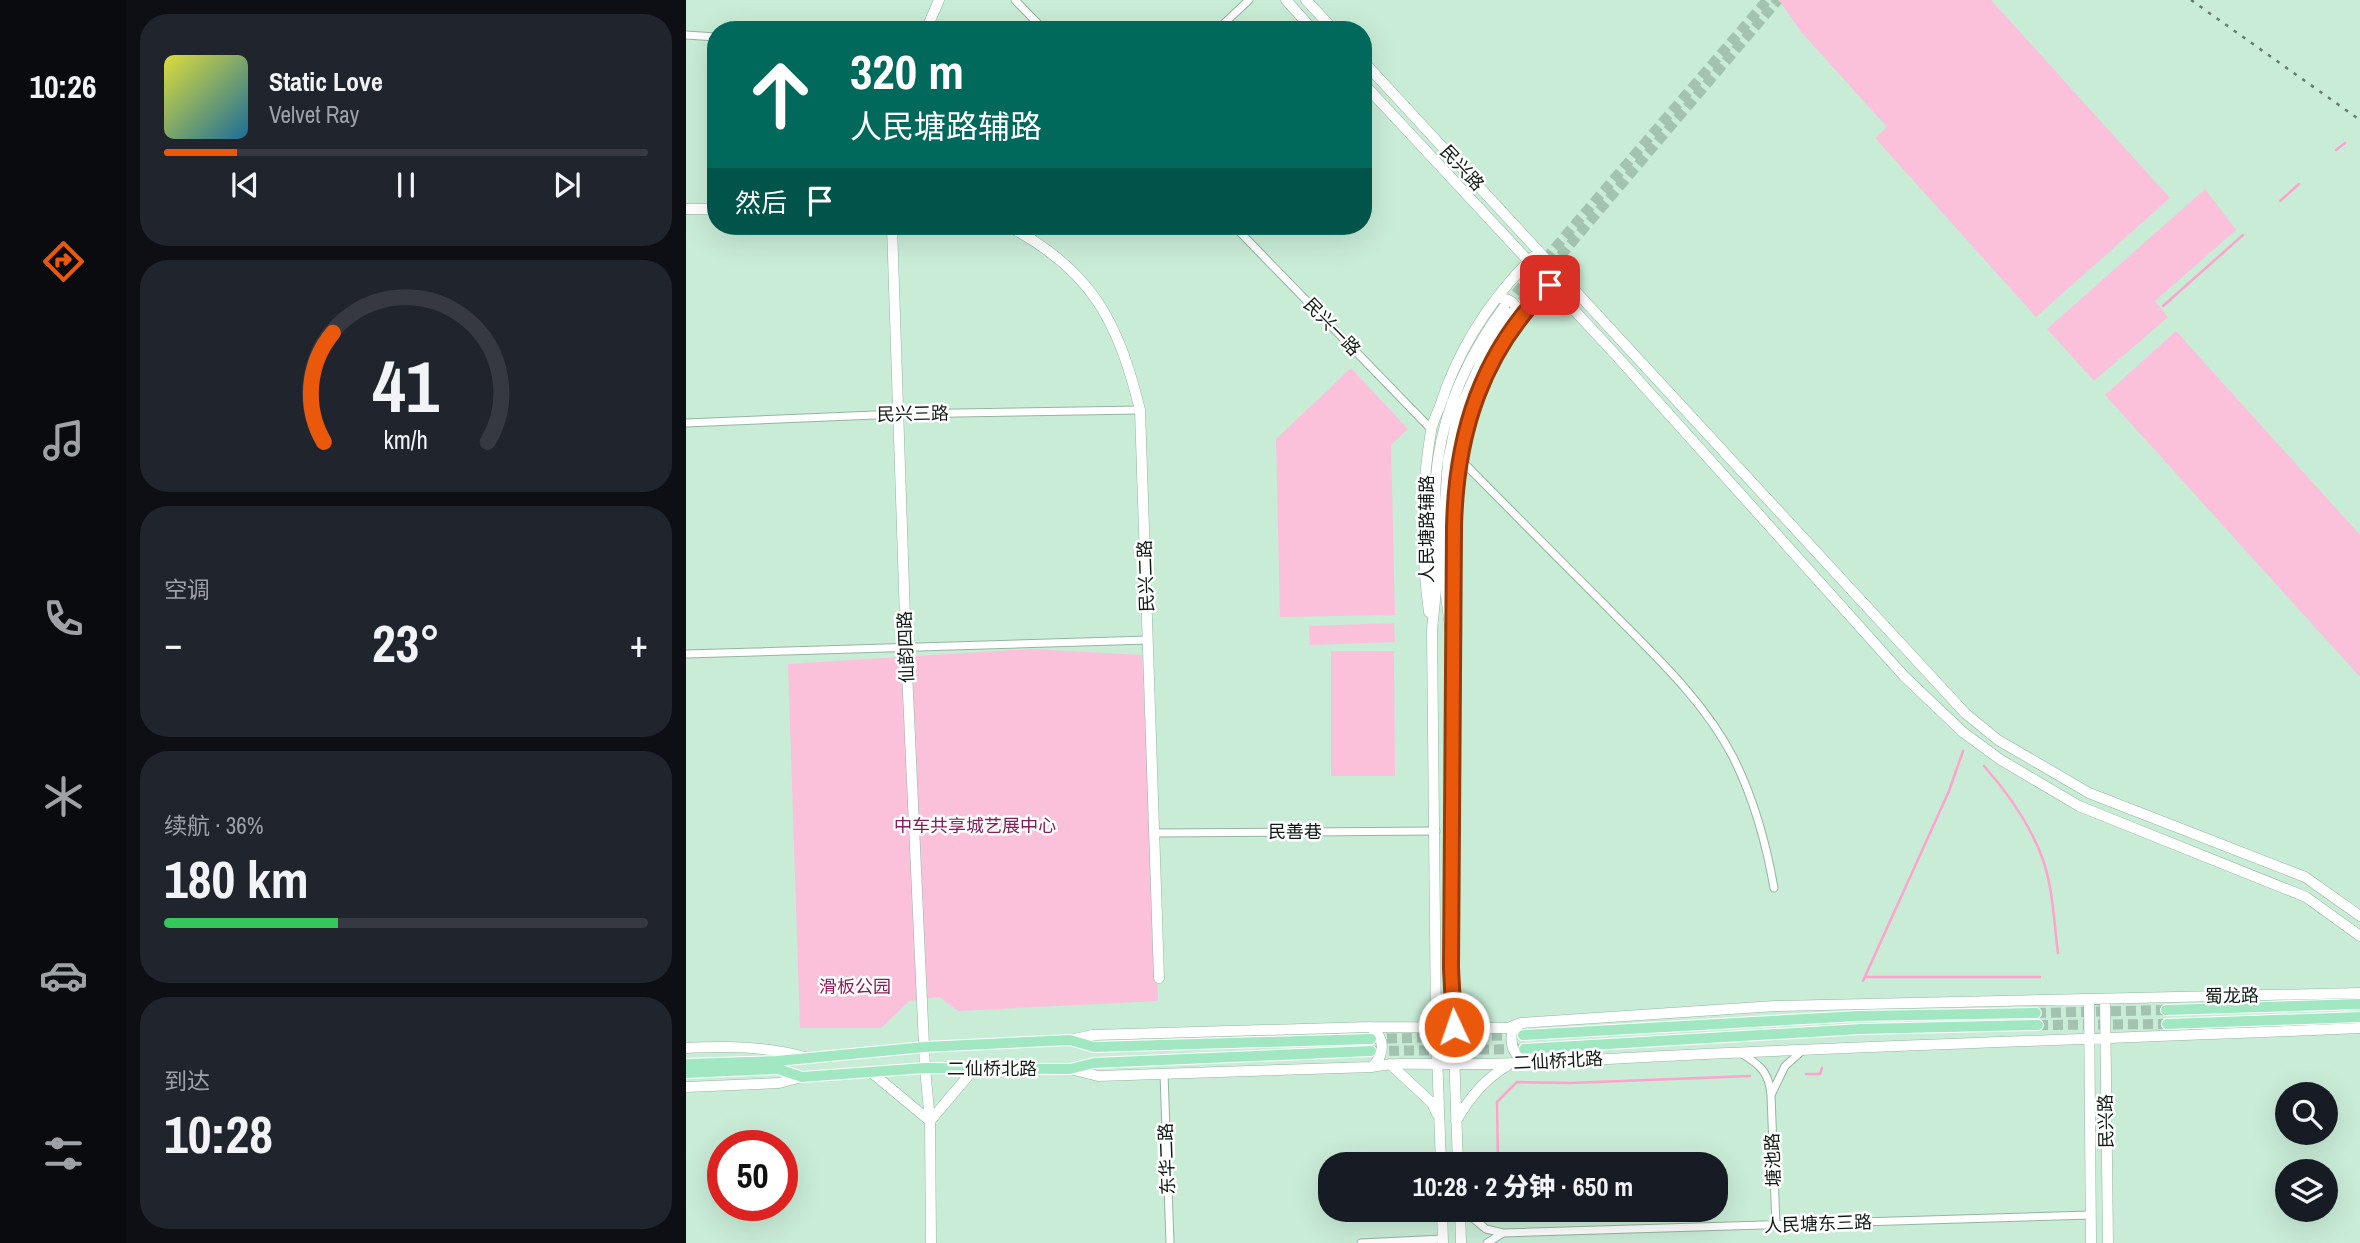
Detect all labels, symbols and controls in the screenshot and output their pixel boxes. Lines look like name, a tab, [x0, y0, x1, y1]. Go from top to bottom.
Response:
text: 320 m	[850, 38, 964, 104]
icon: ahead	[735, 49, 826, 140]
text: Static Love	[269, 64, 383, 99]
text: 10:26	[29, 65, 97, 108]
text: Velvet Ray	[269, 99, 359, 130]
text: 人民塘路辅路	[850, 105, 1042, 148]
street label: 民兴路	[1435, 139, 1490, 196]
icon: previous	[226, 166, 264, 204]
icon: pause	[387, 166, 425, 204]
icon: next	[548, 166, 586, 204]
icon: arrive	[801, 182, 839, 220]
text: 然后	[735, 185, 787, 220]
icon: directions	[39, 237, 88, 286]
pin	[1520, 255, 1580, 315]
icon: arrive	[1531, 266, 1569, 304]
street label: 民兴一路	[1298, 292, 1366, 361]
text: 41	[373, 337, 440, 435]
street label: 民兴三路	[877, 400, 949, 427]
icon: music	[39, 416, 88, 465]
text: km/h	[384, 422, 428, 456]
street label: 人民塘路辅路	[1414, 475, 1439, 583]
street label: 民兴二路	[1132, 540, 1159, 612]
text: 空调	[164, 574, 210, 605]
icon: phone	[39, 594, 88, 643]
text: 23°	[372, 608, 440, 678]
street label: 仙韵四路	[892, 611, 919, 683]
text: −	[164, 618, 182, 669]
text: +	[630, 618, 648, 669]
icon: climate	[39, 772, 88, 821]
text: 续航 · 36%	[164, 810, 263, 841]
park label: 中车共享城艺展中心	[894, 813, 1056, 838]
street label: 民善巷	[1268, 819, 1322, 844]
text: 180 km	[164, 844, 309, 914]
icon: car	[39, 951, 88, 1000]
park label: 滑板公园	[819, 974, 891, 999]
street label: 蜀龙路	[2205, 983, 2259, 1008]
position arrow	[1417, 990, 1491, 1064]
street label: 二仙桥北路	[1512, 1046, 1604, 1075]
street label: 二仙桥北路	[947, 1056, 1037, 1081]
text: 到达	[164, 1065, 210, 1096]
map controls	[2275, 1082, 2338, 1222]
button: search	[2275, 1082, 2338, 1145]
street label: 民兴路	[2093, 1094, 2118, 1148]
text: 10:28	[164, 1099, 273, 1169]
street label: 东华二路	[1153, 1123, 1180, 1195]
icon: filters	[39, 1129, 88, 1178]
speed limit sign: 50	[707, 1130, 798, 1221]
street label: 塘池路	[1759, 1133, 1786, 1187]
button: layers	[2275, 1159, 2338, 1222]
text: 10:28 · 2 分钟 · 650 m	[1413, 1169, 1633, 1204]
street label: 人民塘东三路	[1764, 1209, 1872, 1238]

